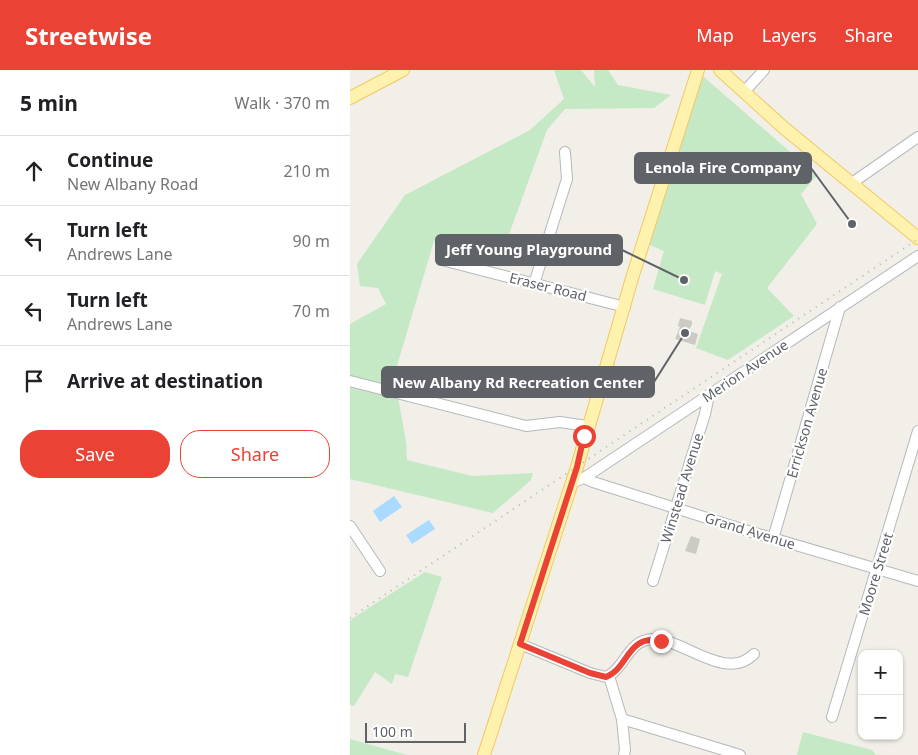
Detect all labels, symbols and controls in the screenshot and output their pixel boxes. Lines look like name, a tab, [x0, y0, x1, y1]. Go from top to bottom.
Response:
text: Streetwise	[25, 19, 152, 52]
text: Map	[696, 23, 734, 47]
text: Layers	[762, 23, 817, 47]
text: Share	[845, 23, 893, 47]
text: 5 min	[20, 89, 78, 117]
text: Walk · 370 m	[235, 92, 330, 114]
text: Continue	[67, 147, 153, 173]
callout: Lenola Fire Company	[635, 153, 811, 183]
icon: ahead	[20, 157, 48, 185]
text: Lenola Fire Company	[645, 157, 802, 177]
text: 210 m	[283, 160, 330, 182]
text: New Albany Road	[67, 173, 198, 195]
text: Turn left	[67, 217, 148, 243]
icon: left	[20, 227, 48, 255]
text: 90 m	[293, 230, 330, 252]
callout: Jeff Young Playground	[436, 235, 622, 265]
text: Jeff Young Playground	[444, 239, 612, 259]
text: Andrews Lane	[67, 243, 173, 265]
street label: Eraser Road	[508, 268, 589, 305]
text: Turn left	[67, 287, 148, 313]
icon: left	[20, 297, 48, 325]
text: 70 m	[293, 300, 330, 322]
text: Andrews Lane	[67, 313, 173, 335]
street label: Merion Avenue	[698, 335, 792, 406]
street label: Errickson Avenue	[782, 365, 831, 480]
icon: arrive	[20, 367, 48, 395]
callout: New Albany Rd Recreation Center	[382, 367, 654, 397]
text: Arrive at destination	[67, 368, 263, 394]
text: New Albany Rd Recreation Center	[392, 372, 644, 392]
route start	[573, 425, 596, 448]
button: Save	[20, 430, 170, 478]
button: Share	[180, 430, 330, 478]
street label: Winstead Avenue	[656, 430, 707, 545]
street label: Grand Avenue	[703, 508, 798, 553]
street label: Moore Street	[854, 530, 897, 618]
route end	[650, 630, 673, 653]
map controls	[858, 650, 903, 740]
button: +	[858, 650, 903, 695]
button: −	[858, 695, 903, 740]
scale bar	[365, 720, 466, 743]
text: 100 m	[372, 722, 413, 741]

